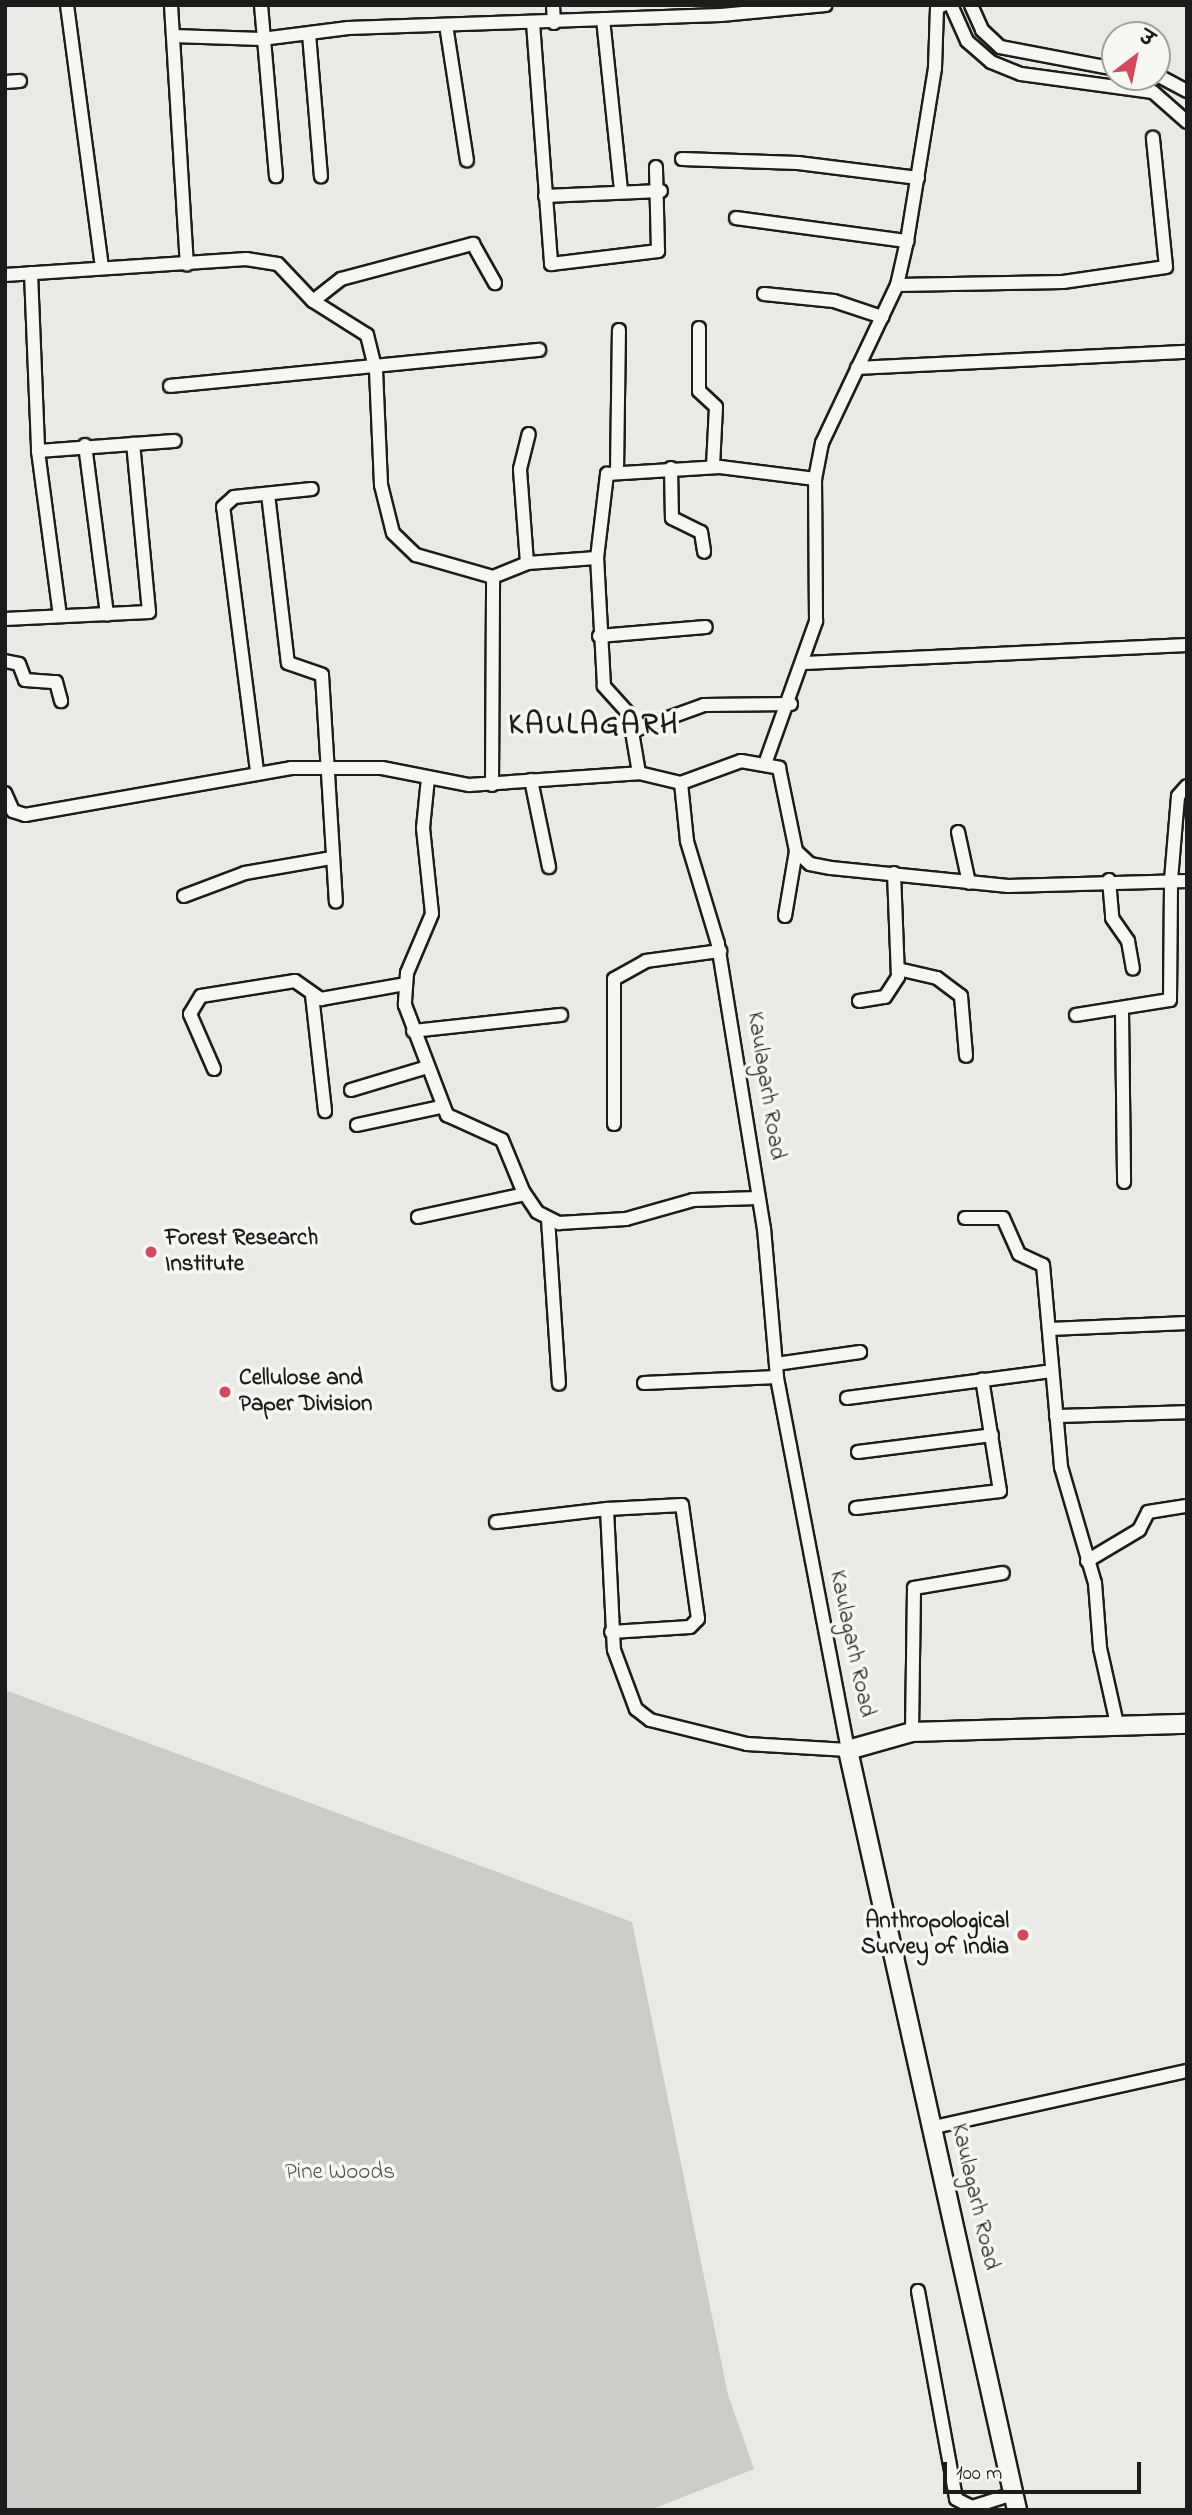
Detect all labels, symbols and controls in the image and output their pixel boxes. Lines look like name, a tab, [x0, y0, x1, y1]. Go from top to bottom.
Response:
north arrow	[1101, 21, 1171, 91]
text: उ	[1134, 25, 1159, 54]
district label: KAULAGARH	[510, 708, 678, 744]
street label: Kaulagarh Road	[740, 1010, 790, 1162]
place label: Forest Research Institute	[165, 1225, 318, 1279]
marker: Forest Research Institute	[143, 1244, 159, 1260]
place label: Cellulose and Paper Division	[239, 1365, 372, 1419]
marker: Cellulose and Paper Division	[217, 1384, 233, 1400]
street label: Kaulagarh Road	[822, 1568, 880, 1720]
place label: Anthropological Survey of India	[861, 1908, 1009, 1962]
marker: Anthropological Survey of India	[1015, 1927, 1031, 1943]
street label: Kaulagarh Road	[944, 2121, 1004, 2273]
park label: Pine Woods	[285, 2159, 395, 2187]
scale bar	[947, 2448, 1145, 2492]
text: 100 m	[956, 2459, 1002, 2489]

